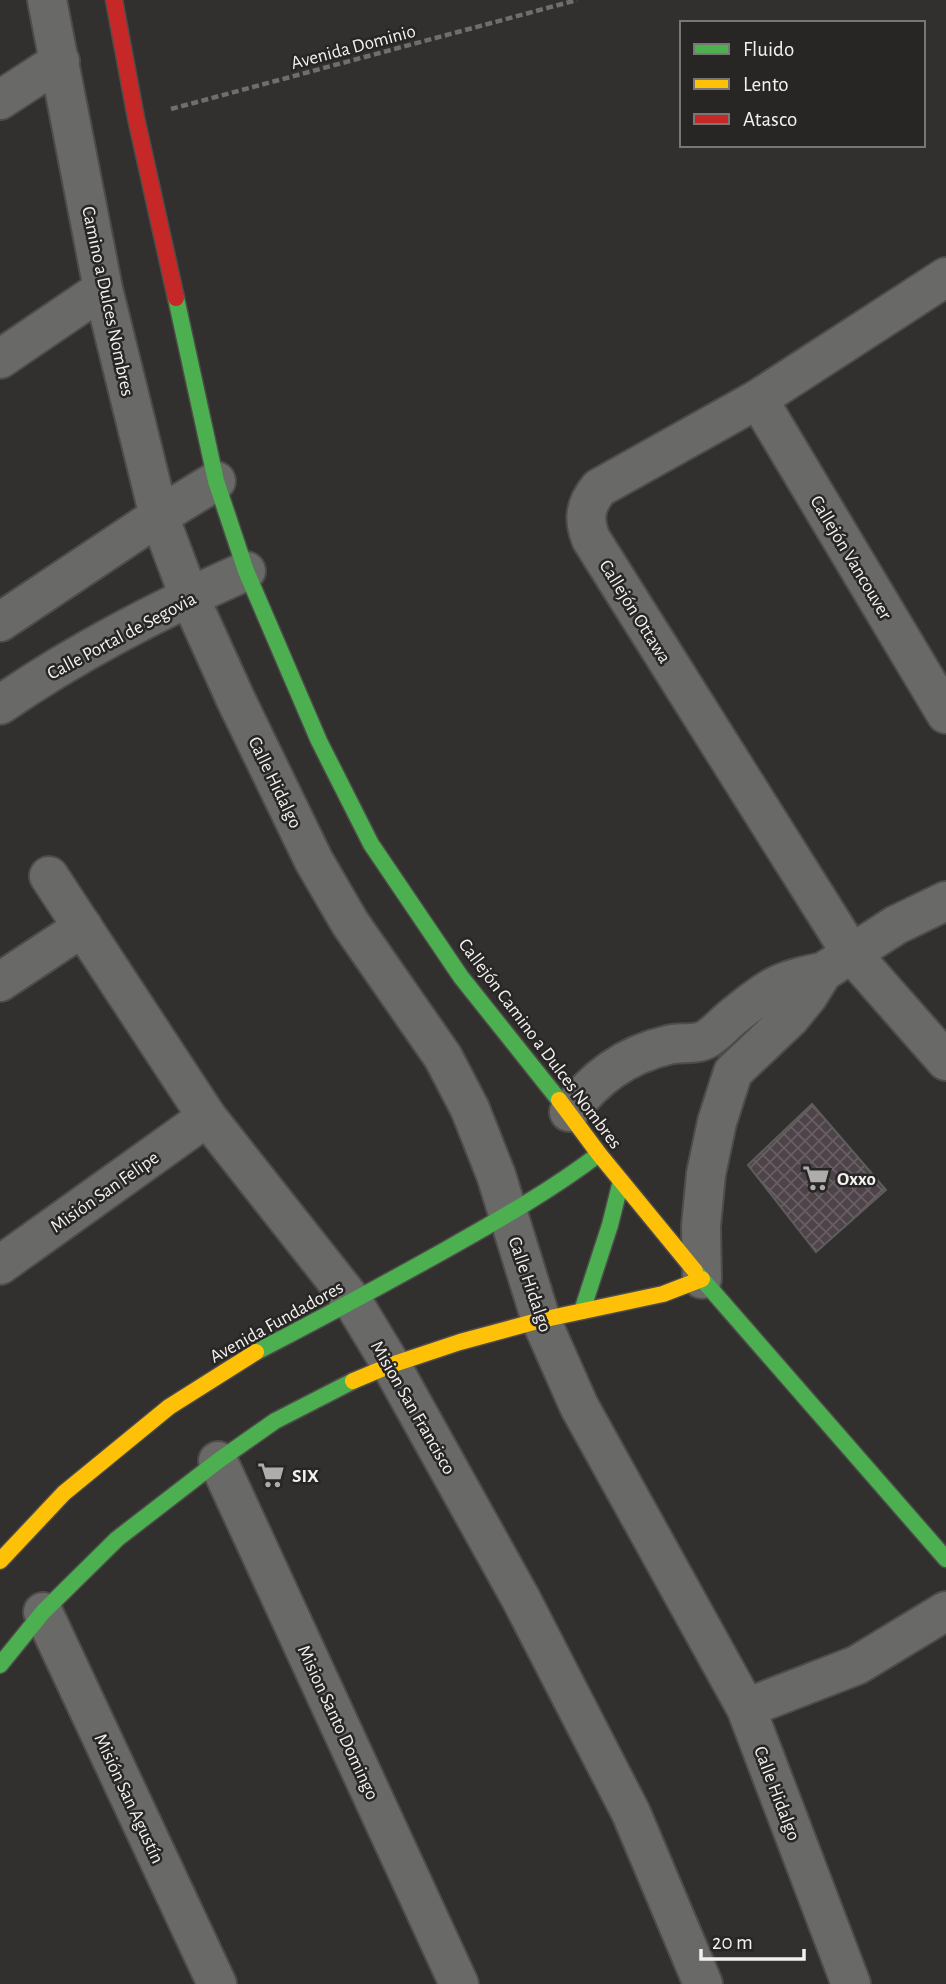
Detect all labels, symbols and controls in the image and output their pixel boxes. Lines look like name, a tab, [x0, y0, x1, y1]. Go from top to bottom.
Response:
legend	[680, 21, 925, 147]
street label: Avenida Dominio	[289, 22, 418, 73]
text: Fluido	[743, 39, 794, 60]
text: Lento	[743, 74, 789, 95]
text: Atasco	[743, 109, 797, 130]
street label: Camino a Dulces Nombres	[78, 205, 137, 398]
street label: Callejón Vancouver	[806, 493, 895, 623]
street label: Callejón Ottawa	[595, 557, 674, 667]
street label: Calle Portal de Segovia	[44, 589, 199, 684]
street label: Calle Hidalgo	[244, 734, 305, 832]
street label: Callejón Camino a Dulces Nombres	[455, 935, 625, 1153]
street label: Misión San Felipe	[47, 1148, 163, 1237]
supermarket icon: Oxxo	[801, 1163, 831, 1193]
place label: Oxxo	[837, 1170, 876, 1189]
street label: Calle Hidalgo	[504, 1234, 555, 1335]
street label: Avenida Fundadores	[207, 1278, 347, 1367]
street label: Mision San Francisco	[367, 1338, 459, 1478]
supermarket icon: SIX	[256, 1460, 286, 1490]
place label: SIX	[292, 1467, 319, 1486]
street label: Mision Santo Domingo	[294, 1642, 382, 1803]
street label: Misión San Agustín	[90, 1731, 167, 1866]
street label: Calle Hidalgo	[750, 1744, 803, 1843]
scale bar	[701, 1918, 804, 1962]
text: 20 m	[712, 1932, 753, 1953]

